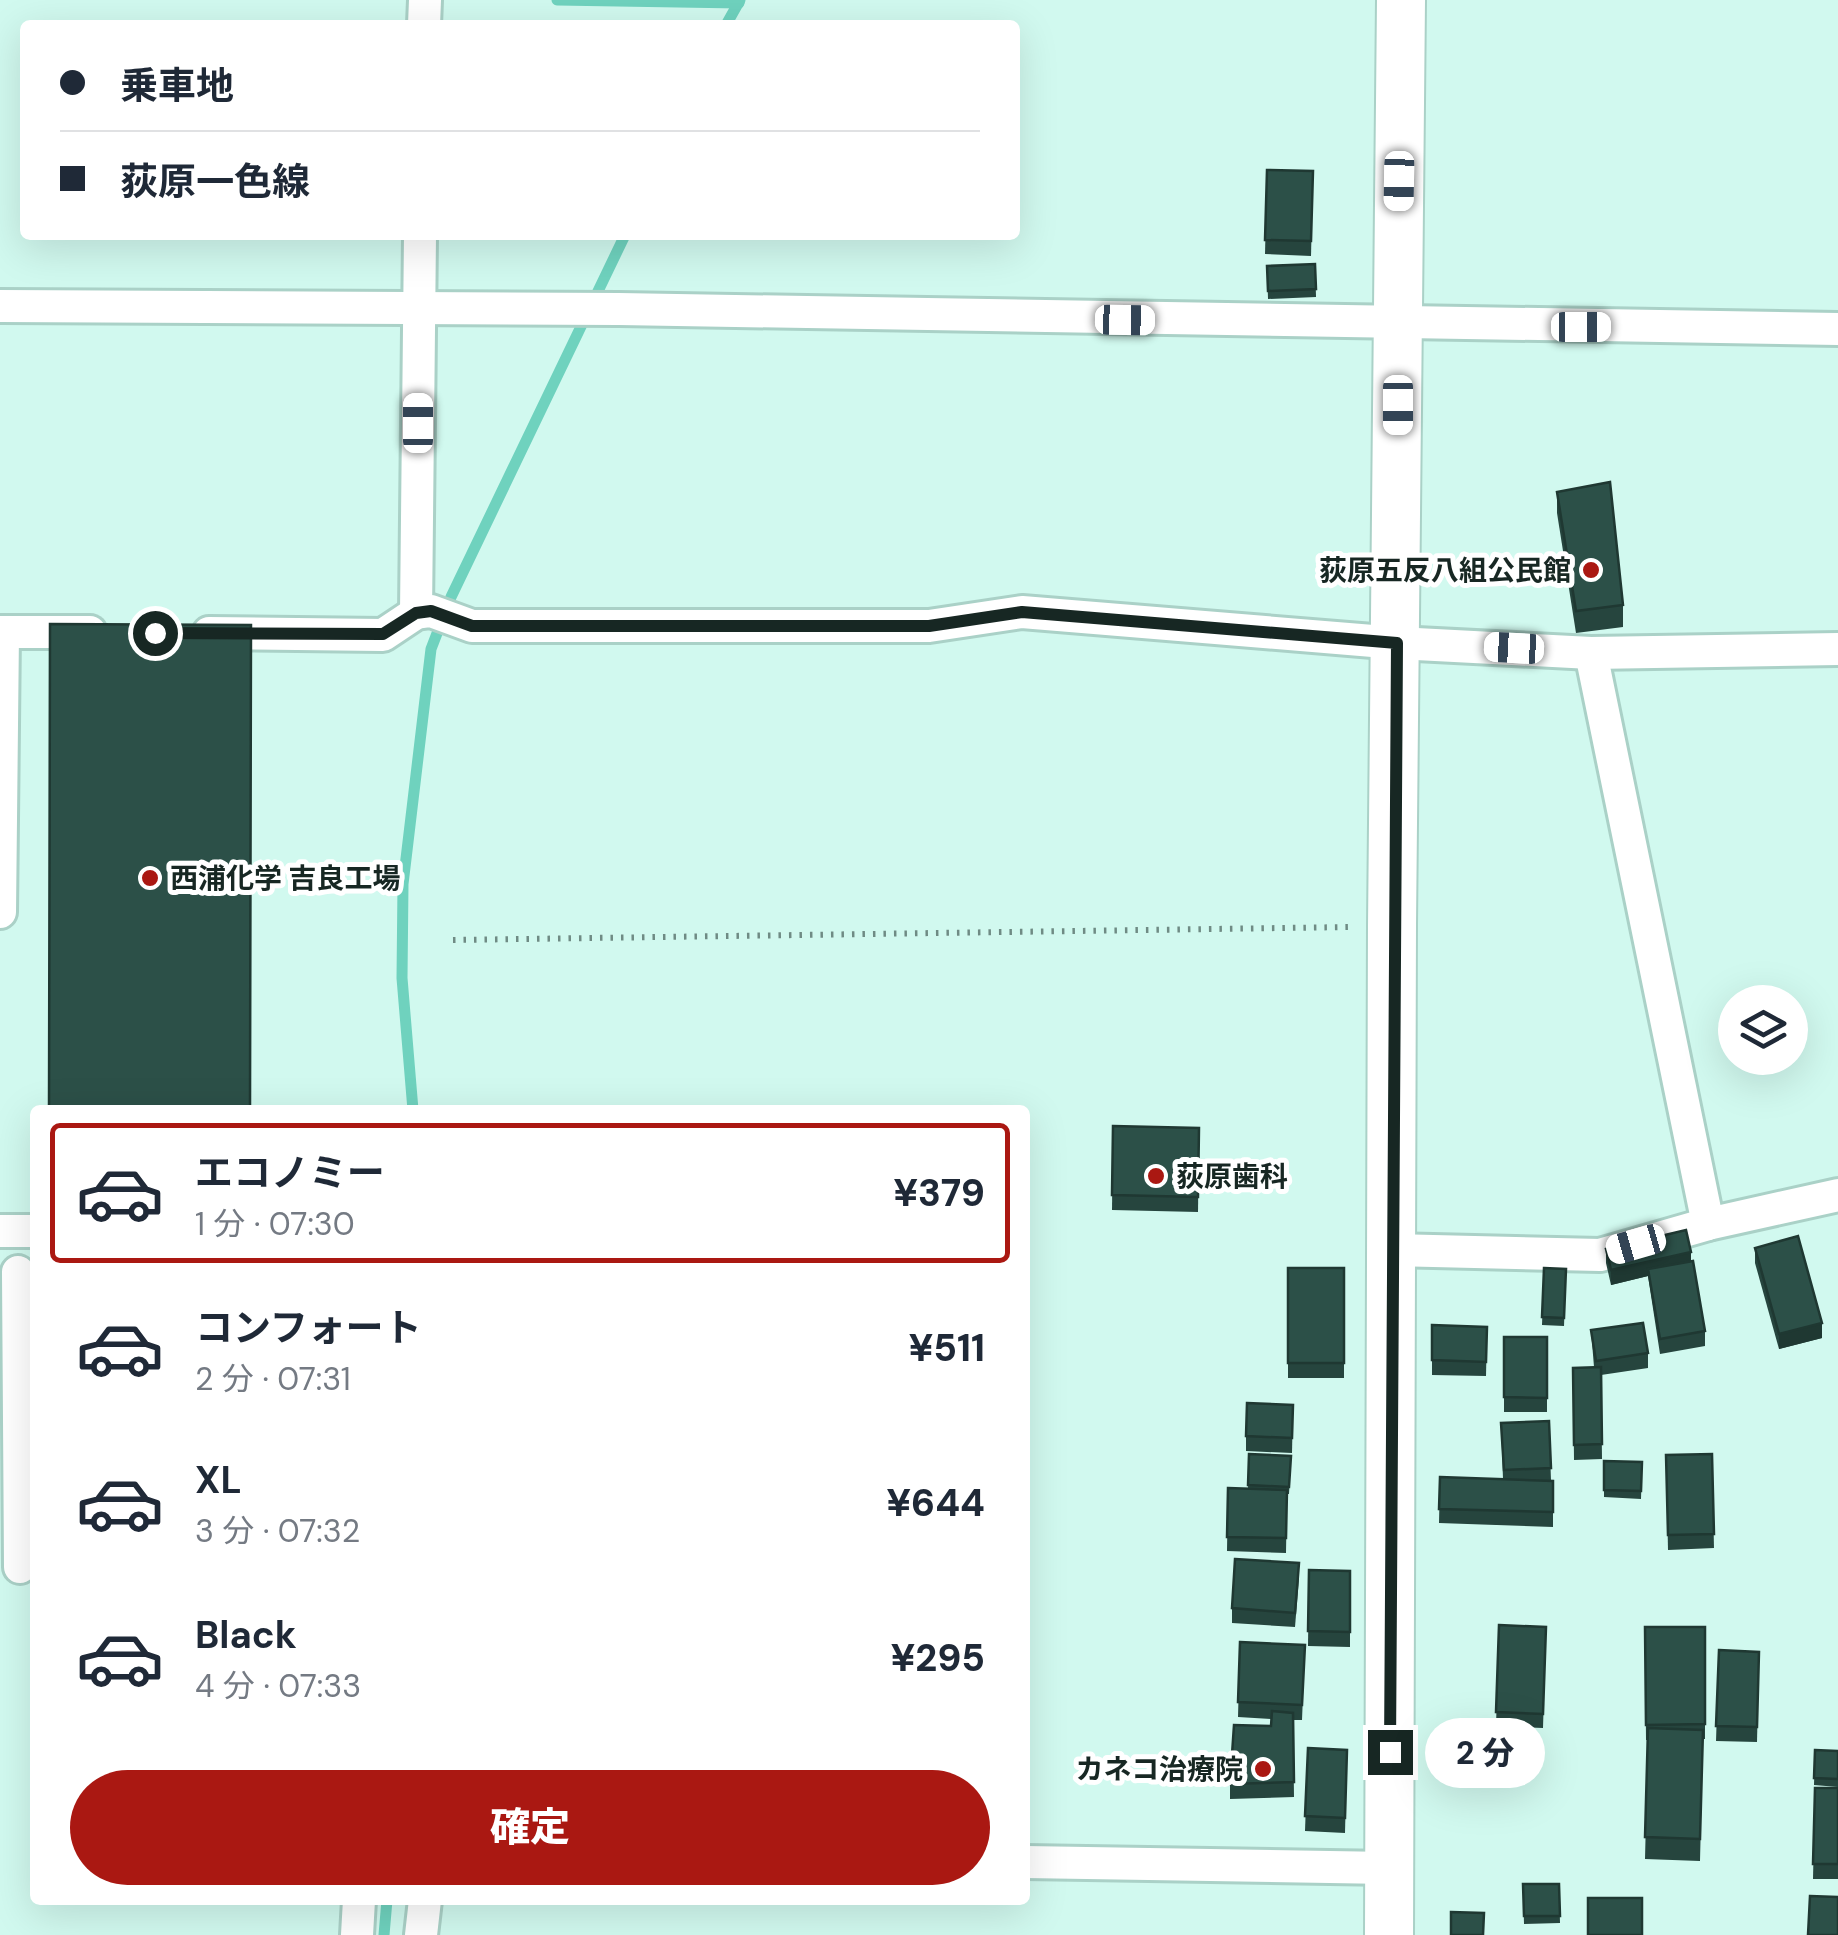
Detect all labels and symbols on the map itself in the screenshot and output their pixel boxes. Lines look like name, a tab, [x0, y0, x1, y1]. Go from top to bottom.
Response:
car	[1383, 151, 1415, 211]
car	[1095, 304, 1155, 336]
car	[1551, 312, 1611, 342]
car	[1383, 375, 1413, 435]
car	[403, 393, 433, 453]
place label: 荻原五反八組公民館	[1319, 552, 1571, 589]
marker: 荻原五反八組公民館	[1580, 559, 1602, 581]
route start	[133, 611, 178, 656]
car	[1483, 631, 1545, 665]
place label: 西浦化学 吉良工場	[170, 860, 401, 897]
marker: 西浦化学 吉良工場	[139, 867, 161, 889]
place label: 荻原歯科	[1176, 1158, 1288, 1195]
marker: 荻原歯科	[1145, 1165, 1167, 1187]
car	[1603, 1221, 1669, 1267]
callout: 2 分	[1425, 1717, 1545, 1787]
route end	[1368, 1730, 1413, 1775]
place label: カネコ治療院	[1076, 1751, 1243, 1788]
marker: カネコ治療院	[1252, 1758, 1274, 1780]

